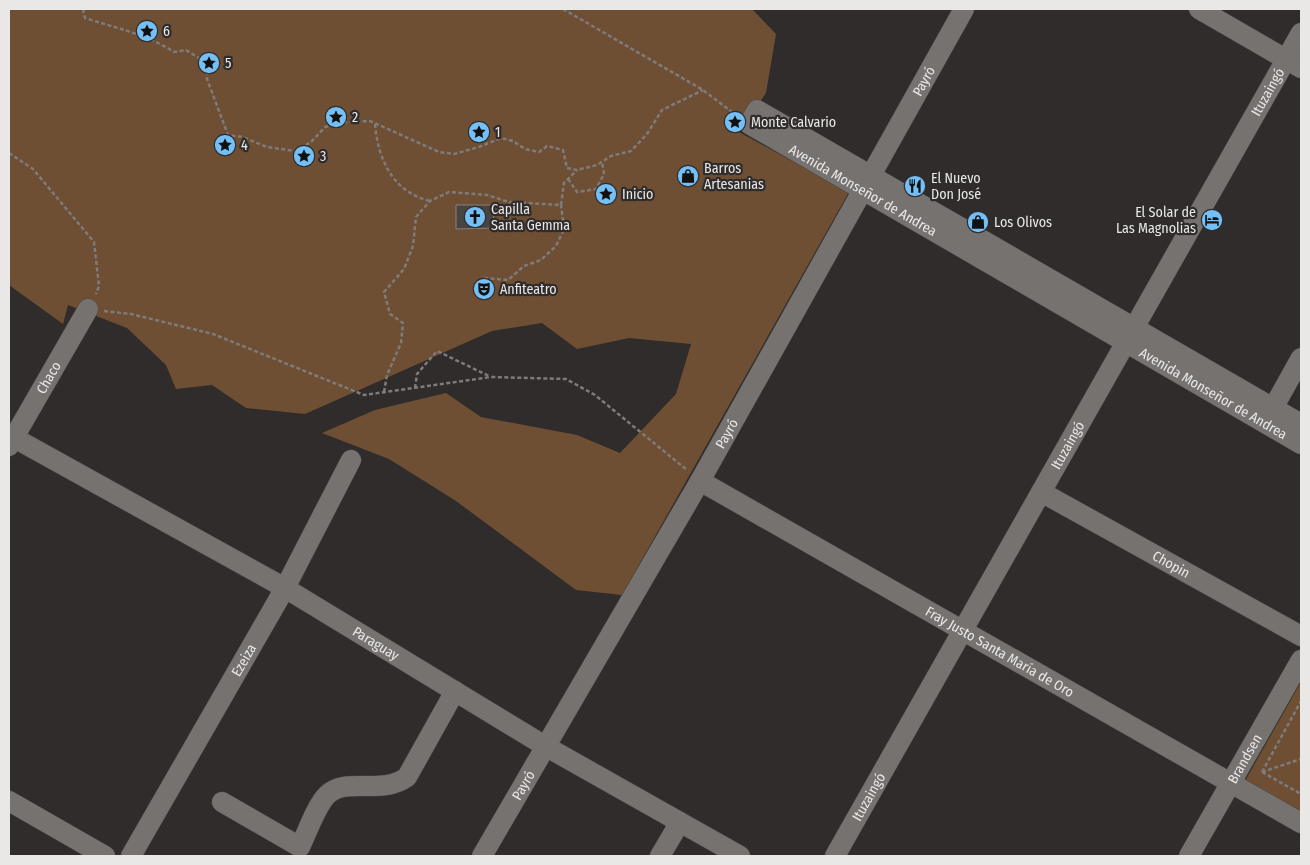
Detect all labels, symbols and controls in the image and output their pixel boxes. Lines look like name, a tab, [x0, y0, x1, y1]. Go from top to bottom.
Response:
place icon: 6	[135, 19, 159, 43]
place label: 6	[163, 23, 170, 40]
place icon: 5	[197, 51, 221, 75]
place label: 5	[225, 55, 231, 72]
street label: Payró	[909, 63, 939, 99]
street label: Ituzaingó	[1248, 65, 1288, 119]
place icon: 2	[324, 105, 348, 129]
place label: 2	[352, 109, 358, 126]
place icon: Monte Calvario	[723, 110, 747, 134]
place label: Monte Calvario	[751, 114, 836, 131]
place icon: 1	[467, 120, 491, 144]
place label: 1	[495, 124, 500, 141]
place icon: 4	[213, 133, 237, 157]
place label: 4	[241, 137, 248, 154]
street label: Avenida Monseñor de Andrea	[786, 141, 940, 240]
place icon: 3	[292, 144, 316, 168]
place label: 3	[320, 148, 326, 165]
place label: Barros Artesanias	[704, 160, 764, 193]
shop icon: Barros Artesanias	[676, 164, 700, 188]
place label: El Nuevo Don José	[931, 170, 981, 203]
restaurant icon: El Nuevo Don José	[903, 174, 927, 198]
place icon: Inicio	[594, 182, 618, 206]
place label: Inicio	[622, 186, 653, 203]
place label: Capilla Santa Gemma	[491, 201, 570, 234]
place label: El Solar de Las Magnolias	[1116, 204, 1196, 237]
church icon: Capilla Santa Gemma	[463, 205, 487, 229]
hotel icon: El Solar de Las Magnolias	[1200, 208, 1224, 232]
shop icon: Los Olivos	[966, 210, 990, 234]
place label: Los Olivos	[994, 214, 1052, 231]
theatre icon: Anfiteatro	[472, 277, 496, 301]
place label: Anfiteatro	[500, 281, 557, 298]
street label: Avenida Monseñor de Andrea	[1136, 344, 1290, 443]
street label: Chaco	[33, 359, 65, 397]
street label: Payró	[712, 416, 742, 452]
street label: Ituzaingó	[1048, 418, 1088, 473]
street label: Chopin	[1149, 547, 1193, 582]
street label: Fray Justo Santa María de Oro	[922, 603, 1077, 701]
street label: Paraguay	[349, 623, 403, 665]
street label: Ezeiza	[228, 641, 260, 680]
street label: Brandsen	[1224, 731, 1266, 787]
street label: Payró	[508, 768, 539, 803]
street label: Ituzaingó	[849, 770, 889, 824]

